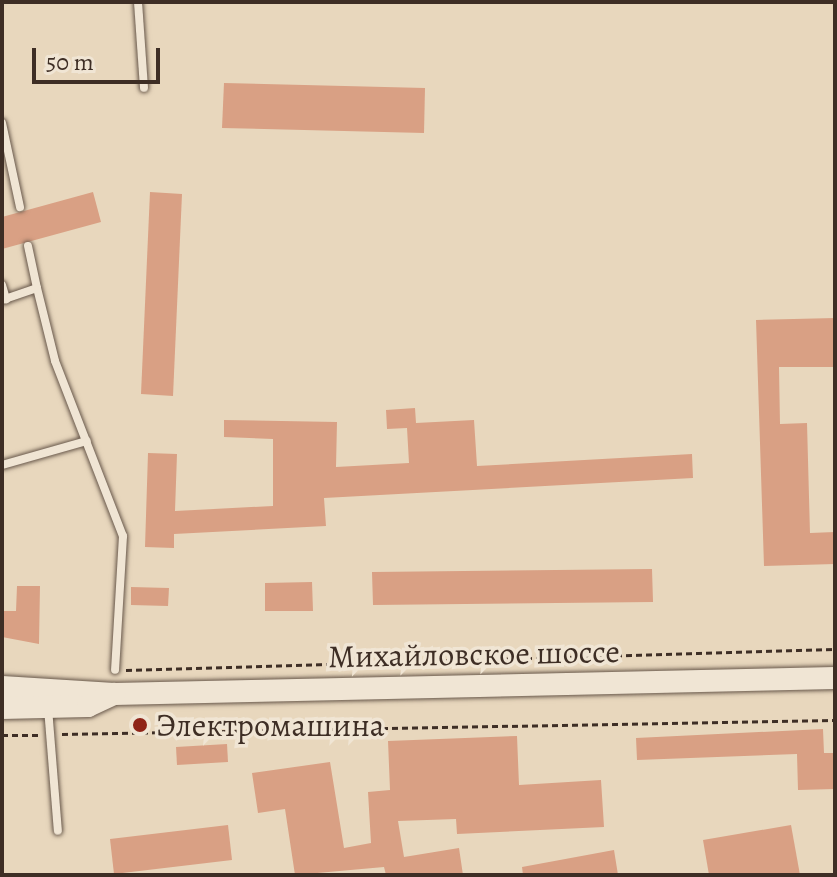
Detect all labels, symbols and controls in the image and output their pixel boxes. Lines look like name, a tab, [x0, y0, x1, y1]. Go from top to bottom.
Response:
scale bar	[36, 32, 164, 82]
text: 50 m	[46, 46, 94, 78]
street label: Михайловское шоссе	[328, 632, 620, 676]
place label: Электромашина	[156, 706, 385, 744]
marker: Электромашина	[131, 716, 149, 734]

